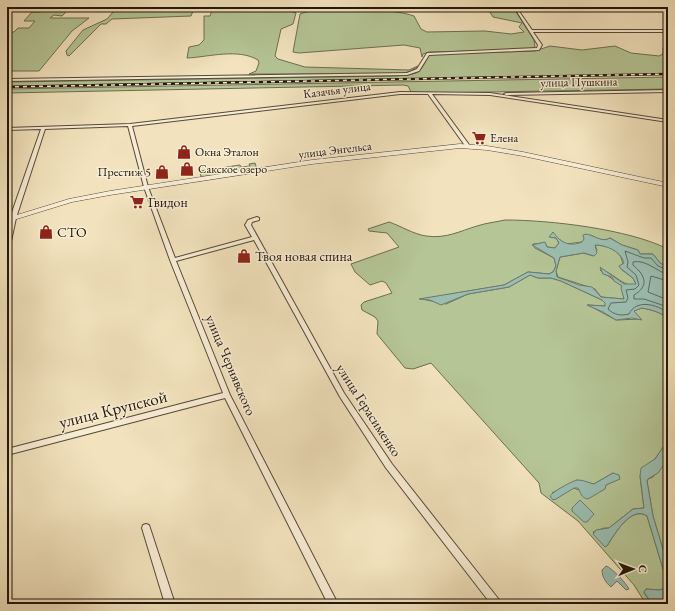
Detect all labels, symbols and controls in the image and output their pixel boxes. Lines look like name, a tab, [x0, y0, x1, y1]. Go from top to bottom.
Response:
street label: улица Пушкина	[540, 73, 618, 91]
street label: Казачья улица	[302, 78, 372, 102]
supermarket icon: Елена	[471, 130, 487, 146]
place label: Елена	[490, 130, 518, 146]
street label: улица Энгельса	[298, 138, 373, 162]
shop icon: Окна Эталон	[176, 144, 192, 160]
place label: Окна Эталон	[195, 144, 259, 160]
shop icon: Сакское озеро	[179, 161, 195, 177]
place label: Сакское озеро	[198, 161, 267, 177]
place label: Престиж 5	[98, 164, 151, 180]
shop icon: Престиж 5	[154, 164, 170, 180]
place label: Гвидон	[148, 193, 188, 211]
supermarket icon: Гвидон	[129, 194, 145, 210]
place label: СТО	[57, 223, 87, 241]
shop icon: СТО	[38, 224, 54, 240]
place label: Твоя новая спина	[255, 247, 353, 265]
shop icon: Твоя новая спина	[236, 248, 252, 264]
street label: улица Чернявского	[202, 312, 260, 418]
street label: улица Герасименко	[332, 360, 406, 460]
street label: улица Крупской	[57, 385, 169, 433]
north arrow	[613, 549, 653, 589]
text: С	[636, 565, 650, 573]

